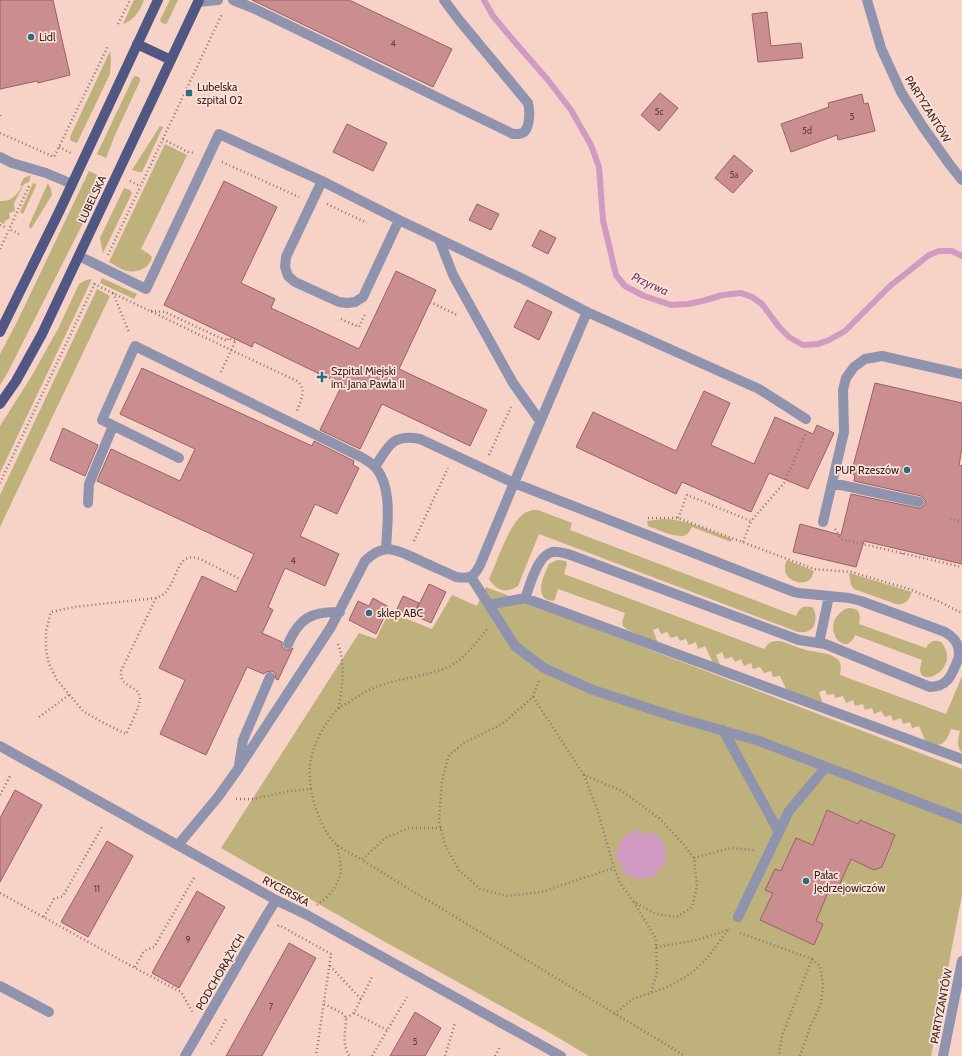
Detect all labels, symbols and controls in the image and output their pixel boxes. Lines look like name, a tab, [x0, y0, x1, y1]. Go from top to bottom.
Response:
place label: Lidl	[39, 30, 56, 44]
marker: Lidl	[26, 32, 36, 42]
house number: 4	[390, 38, 396, 49]
street label: PARTYZANTÓW	[902, 73, 954, 146]
place label: Lubelska szpital 02	[197, 80, 243, 107]
marker: Lubelska szpital 02	[184, 88, 194, 98]
house number: 5c	[655, 106, 663, 117]
house number: 5	[850, 111, 855, 122]
house number: 5d	[802, 125, 812, 136]
house number: 5a	[729, 169, 739, 180]
street label: LUBELSKA	[75, 173, 109, 225]
water label: Przyrwa	[629, 269, 671, 298]
place label: Szpital Miejski im. Jana Pawła II	[331, 364, 405, 391]
marker: Szpital Miejski im. Jana Pawła II	[316, 371, 328, 383]
place label: PUP Rzeszów	[835, 463, 899, 477]
marker: PUP Rzeszów	[902, 465, 912, 475]
house number: 4	[290, 555, 296, 566]
place label: sklep ABC	[377, 606, 424, 620]
marker: sklep ABC	[364, 608, 374, 618]
place label: Pałac Jędrzejowiczów	[813, 868, 885, 895]
street label: RYCERSKA	[260, 873, 312, 909]
marker: Pałac Jędrzejowiczów	[801, 876, 811, 886]
house number: 11	[94, 883, 100, 894]
street label: PODCHORĄŻYCH	[193, 931, 247, 1013]
house number: 9	[185, 934, 191, 945]
street label: PARTYZANTÓW	[927, 967, 955, 1045]
house number: 7	[269, 1001, 274, 1012]
house number: 5	[413, 1036, 418, 1047]

